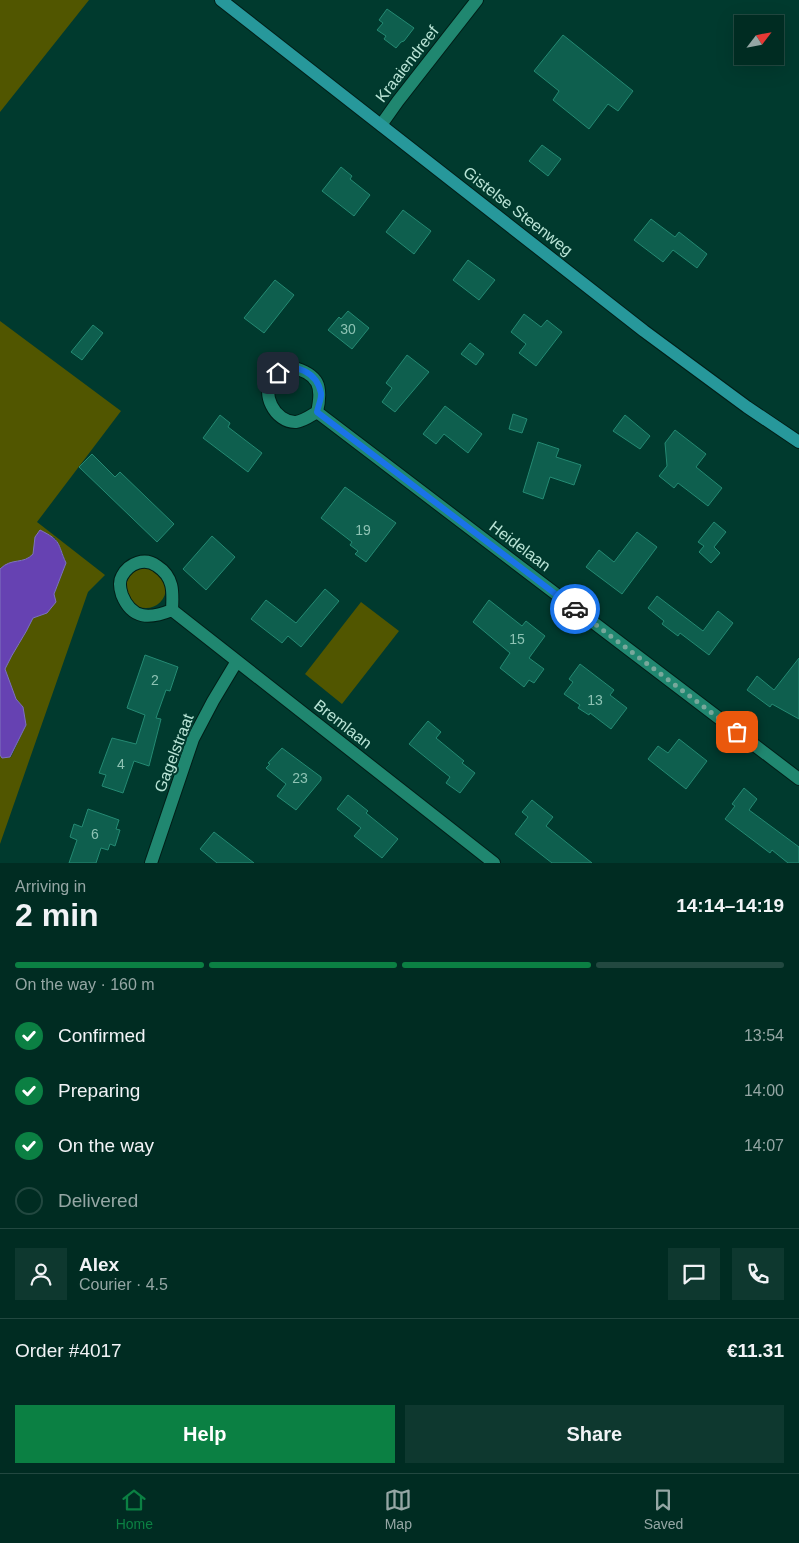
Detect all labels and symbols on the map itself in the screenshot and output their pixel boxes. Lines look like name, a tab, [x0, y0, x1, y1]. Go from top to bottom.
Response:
north arrow	[734, 15, 784, 65]
street label: Kraaiendreef	[372, 22, 442, 105]
street label: Gistelse Steenweg	[460, 163, 576, 259]
house number: 30	[340, 321, 356, 337]
pin	[257, 352, 299, 394]
street label: Heidelaan	[486, 518, 554, 574]
house number: 19	[355, 522, 371, 538]
courier	[550, 584, 600, 634]
house number: 15	[509, 631, 525, 647]
house number: 2	[151, 672, 159, 688]
house number: 13	[587, 692, 603, 708]
street label: Bremlaan	[311, 696, 375, 752]
street label: Gagelstraat	[151, 711, 197, 795]
pin	[716, 711, 758, 753]
house number: 4	[117, 756, 125, 772]
house number: 23	[292, 770, 308, 786]
house number: 6	[91, 826, 99, 842]

